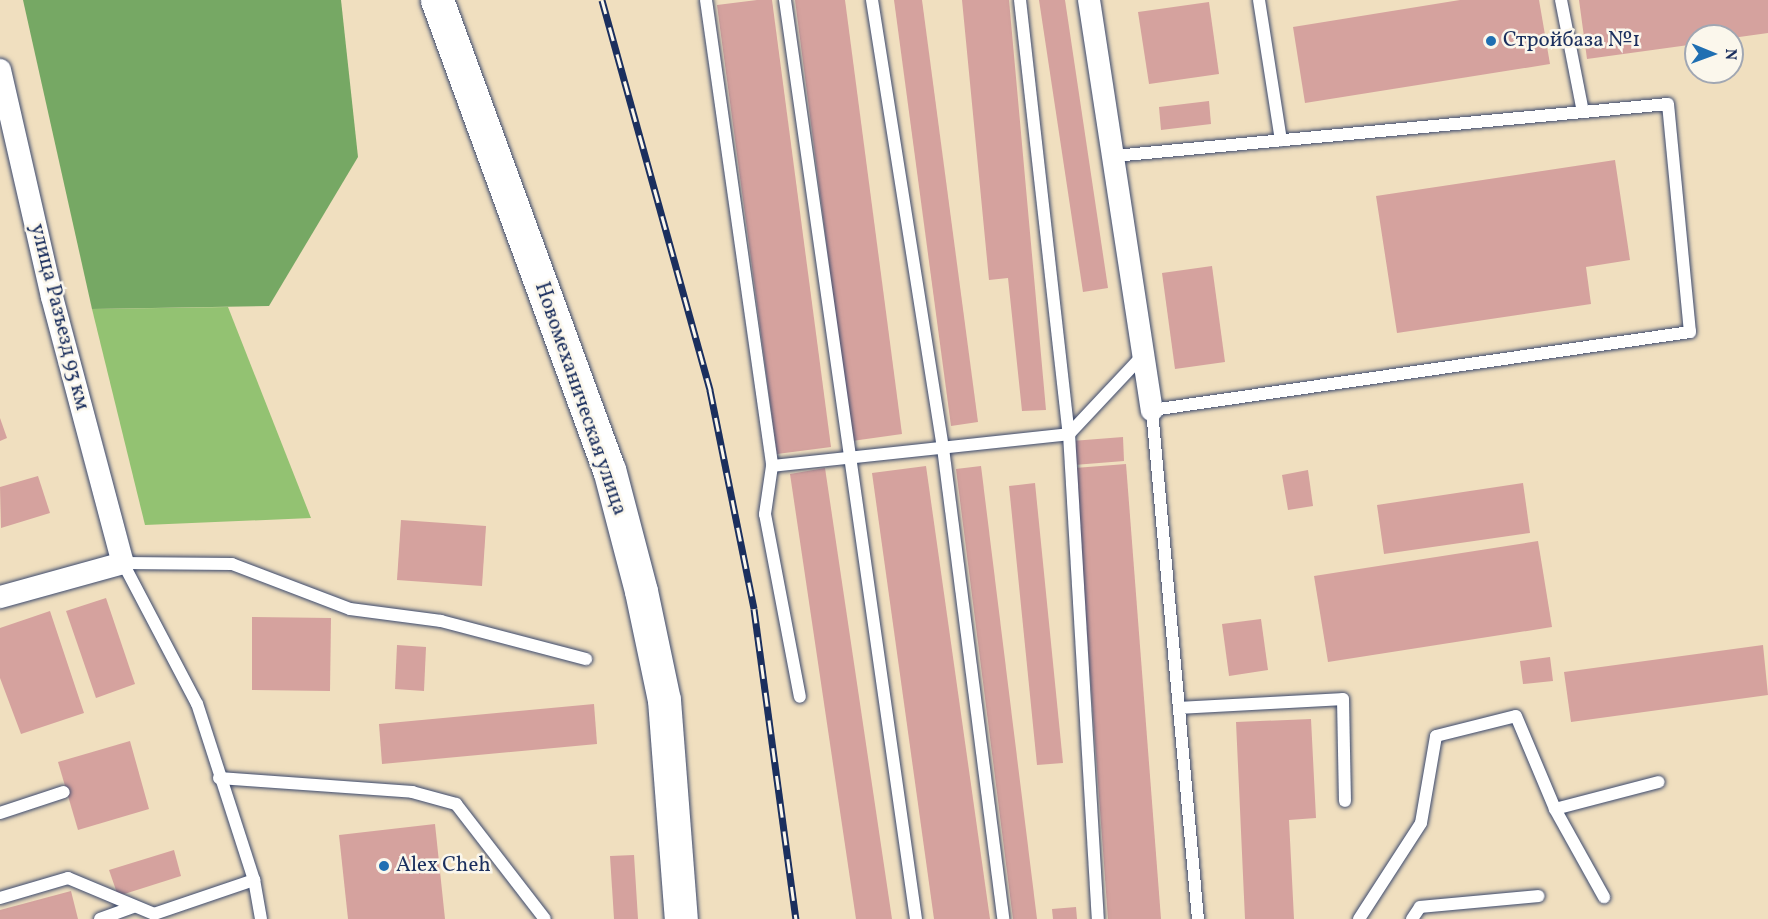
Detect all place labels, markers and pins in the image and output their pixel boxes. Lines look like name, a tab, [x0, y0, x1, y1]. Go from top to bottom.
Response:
place label: Стройбаза №1	[1503, 28, 1640, 54]
marker: Стройбаза №1	[1484, 34, 1498, 48]
place label: Alex Cheh	[396, 853, 491, 879]
marker: Alex Cheh	[377, 859, 391, 873]

